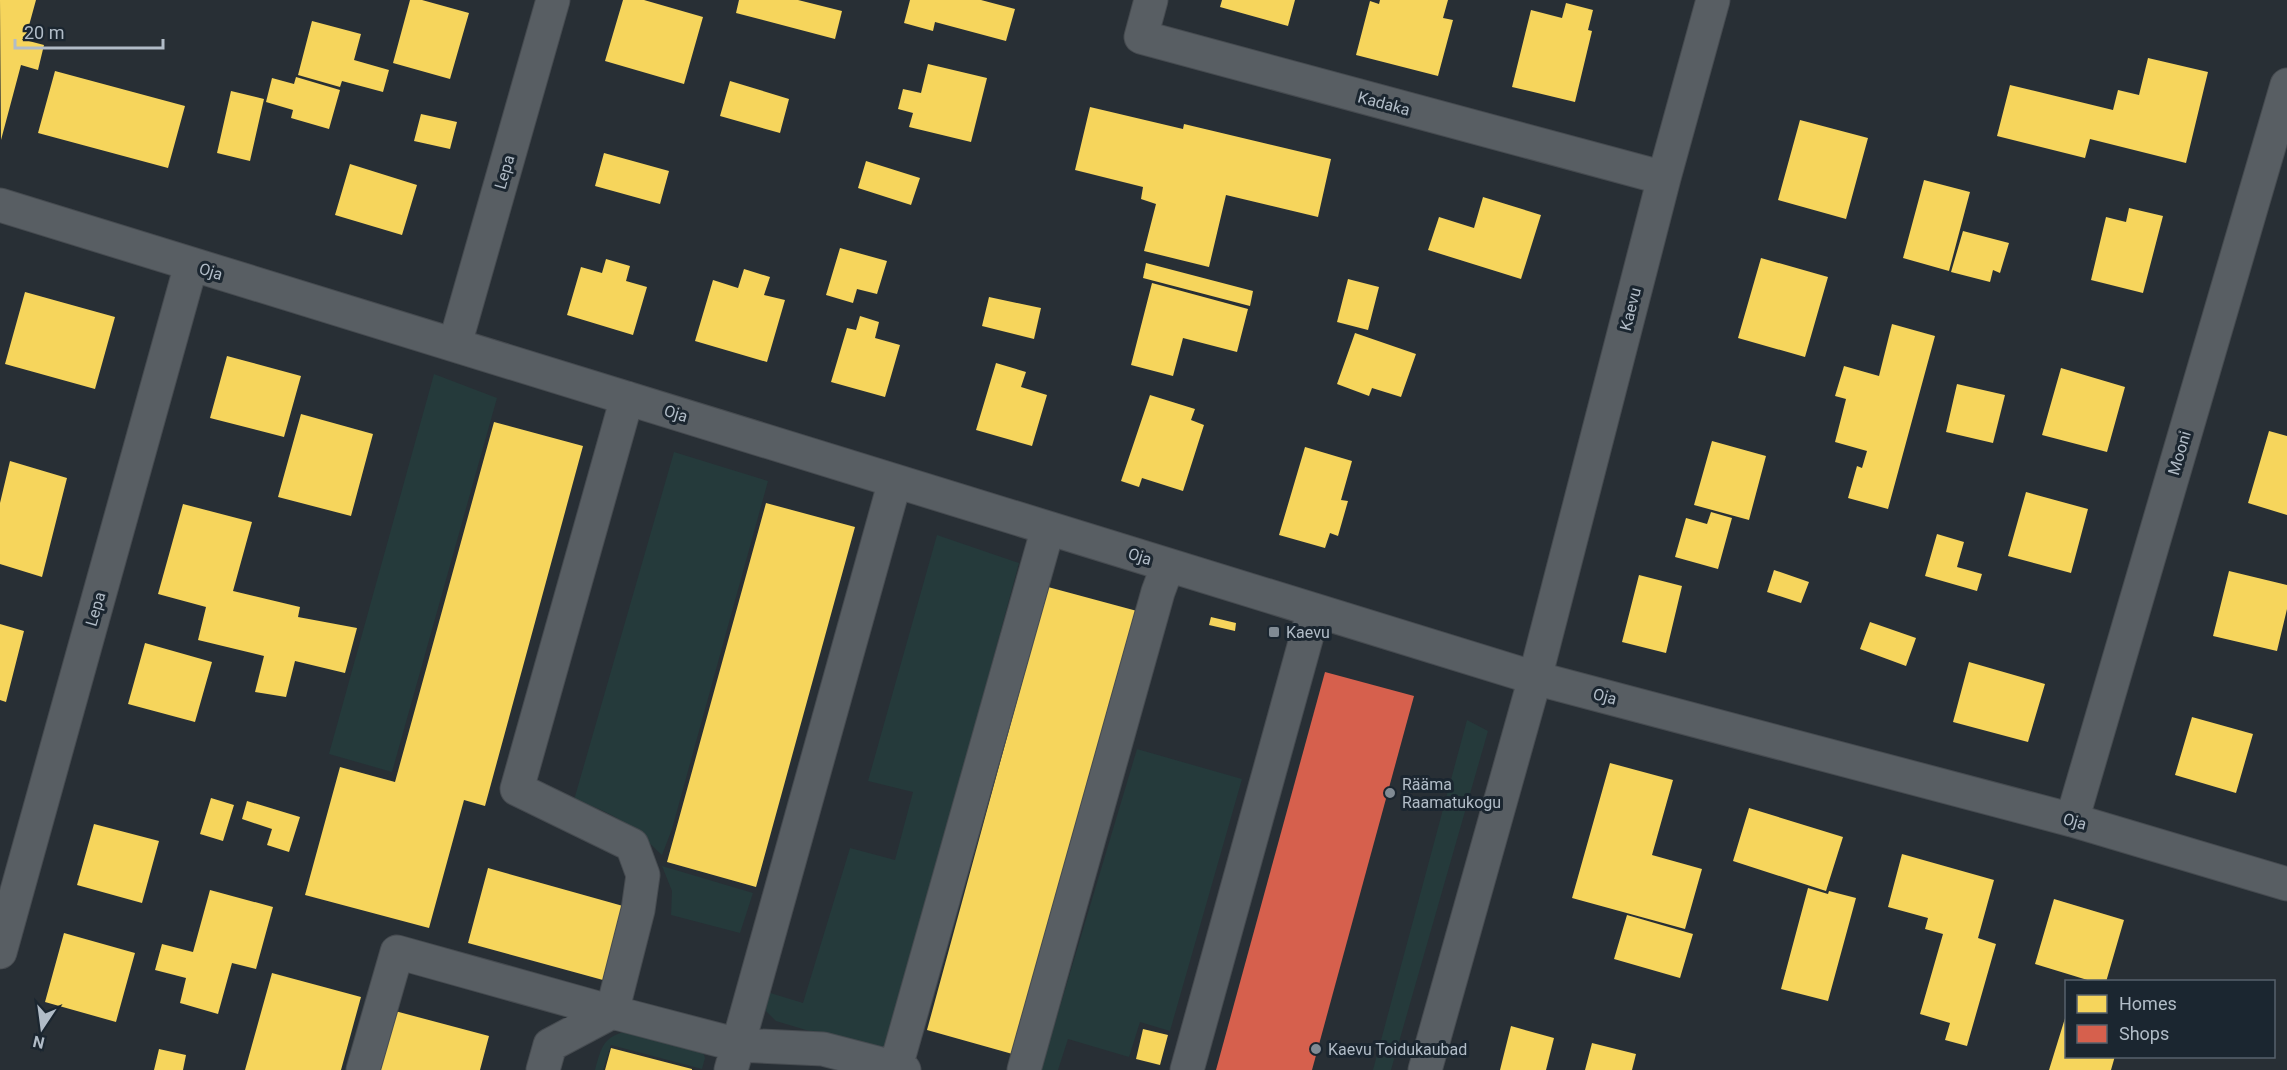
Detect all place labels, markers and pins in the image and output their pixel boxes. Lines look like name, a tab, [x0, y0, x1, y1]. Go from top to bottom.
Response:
place label: Kaevu	[1286, 623, 1330, 642]
marker: Kaevu	[1267, 625, 1281, 639]
place label: Rääma Raamatukogu	[1402, 775, 1501, 812]
marker: Rääma Raamatukogu	[1383, 786, 1397, 800]
place label: Kaevu Toidukaubad	[1328, 1040, 1467, 1059]
marker: Kaevu Toidukaubad	[1309, 1042, 1323, 1056]

